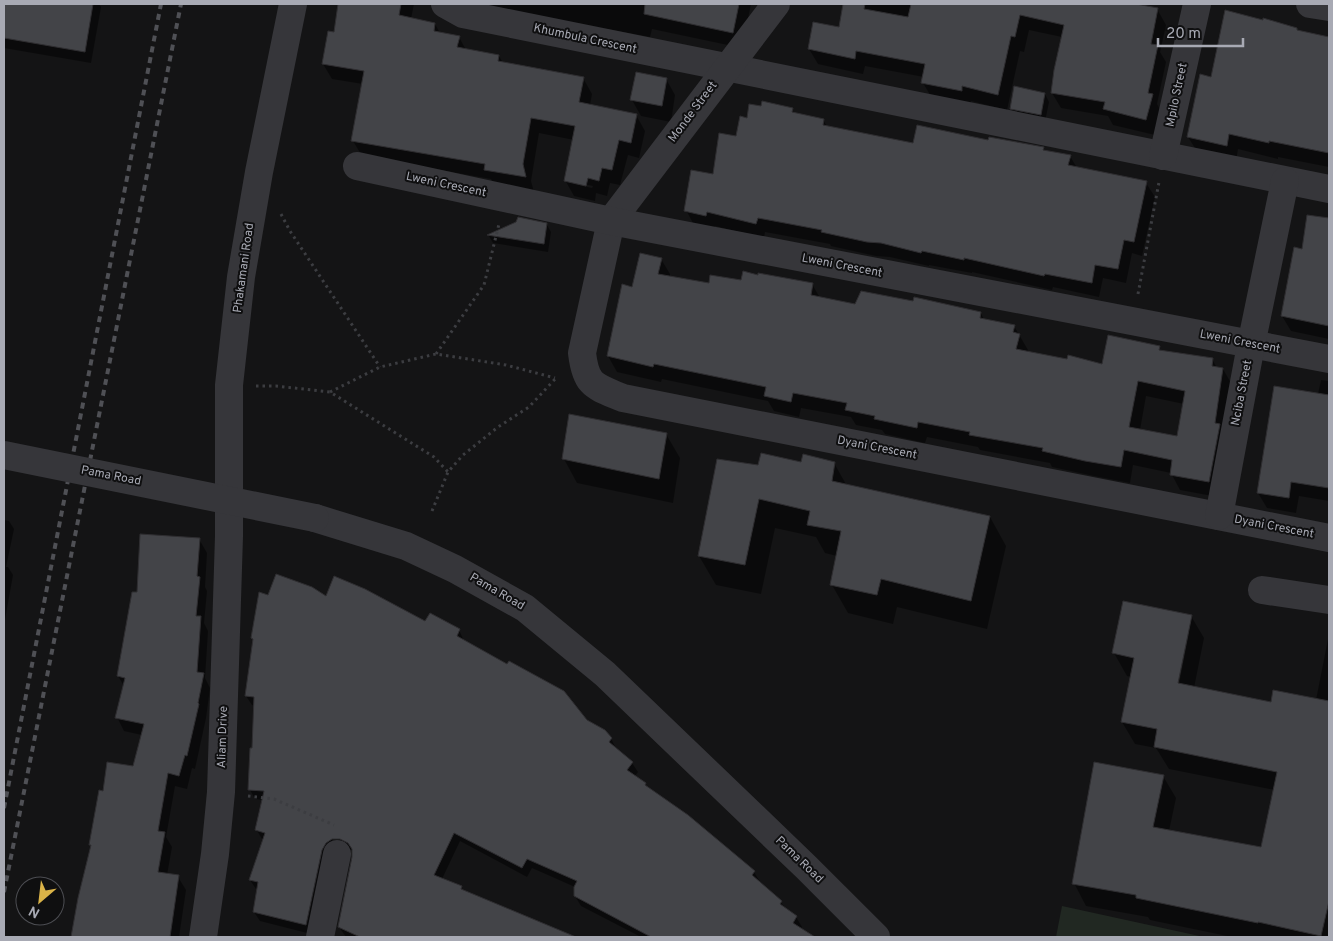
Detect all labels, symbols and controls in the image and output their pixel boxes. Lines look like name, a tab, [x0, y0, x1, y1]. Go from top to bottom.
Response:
scale bar	[1158, 15, 1243, 47]
street label: Khumbula Crescent	[532, 20, 638, 58]
text: 20 m	[1166, 25, 1201, 44]
street label: Mpilo Street	[1162, 61, 1192, 129]
street label: Monde Street	[665, 78, 721, 146]
street label: Lweni Crescent	[404, 169, 488, 201]
street label: Phakamani Road	[230, 222, 258, 314]
street label: Lweni Crescent	[800, 250, 884, 282]
street label: Lweni Crescent	[1198, 326, 1282, 358]
street label: Nciba Street	[1228, 359, 1256, 427]
street label: Dyani Crescent	[836, 432, 918, 464]
street label: Pama Road	[80, 462, 142, 490]
street label: Dyani Crescent	[1233, 511, 1315, 543]
street label: Pama Road	[467, 570, 527, 614]
street label: Aliam Drive	[214, 706, 232, 768]
street label: Pama Road	[772, 833, 826, 887]
north arrow	[15, 876, 65, 926]
text: N	[26, 901, 43, 921]

